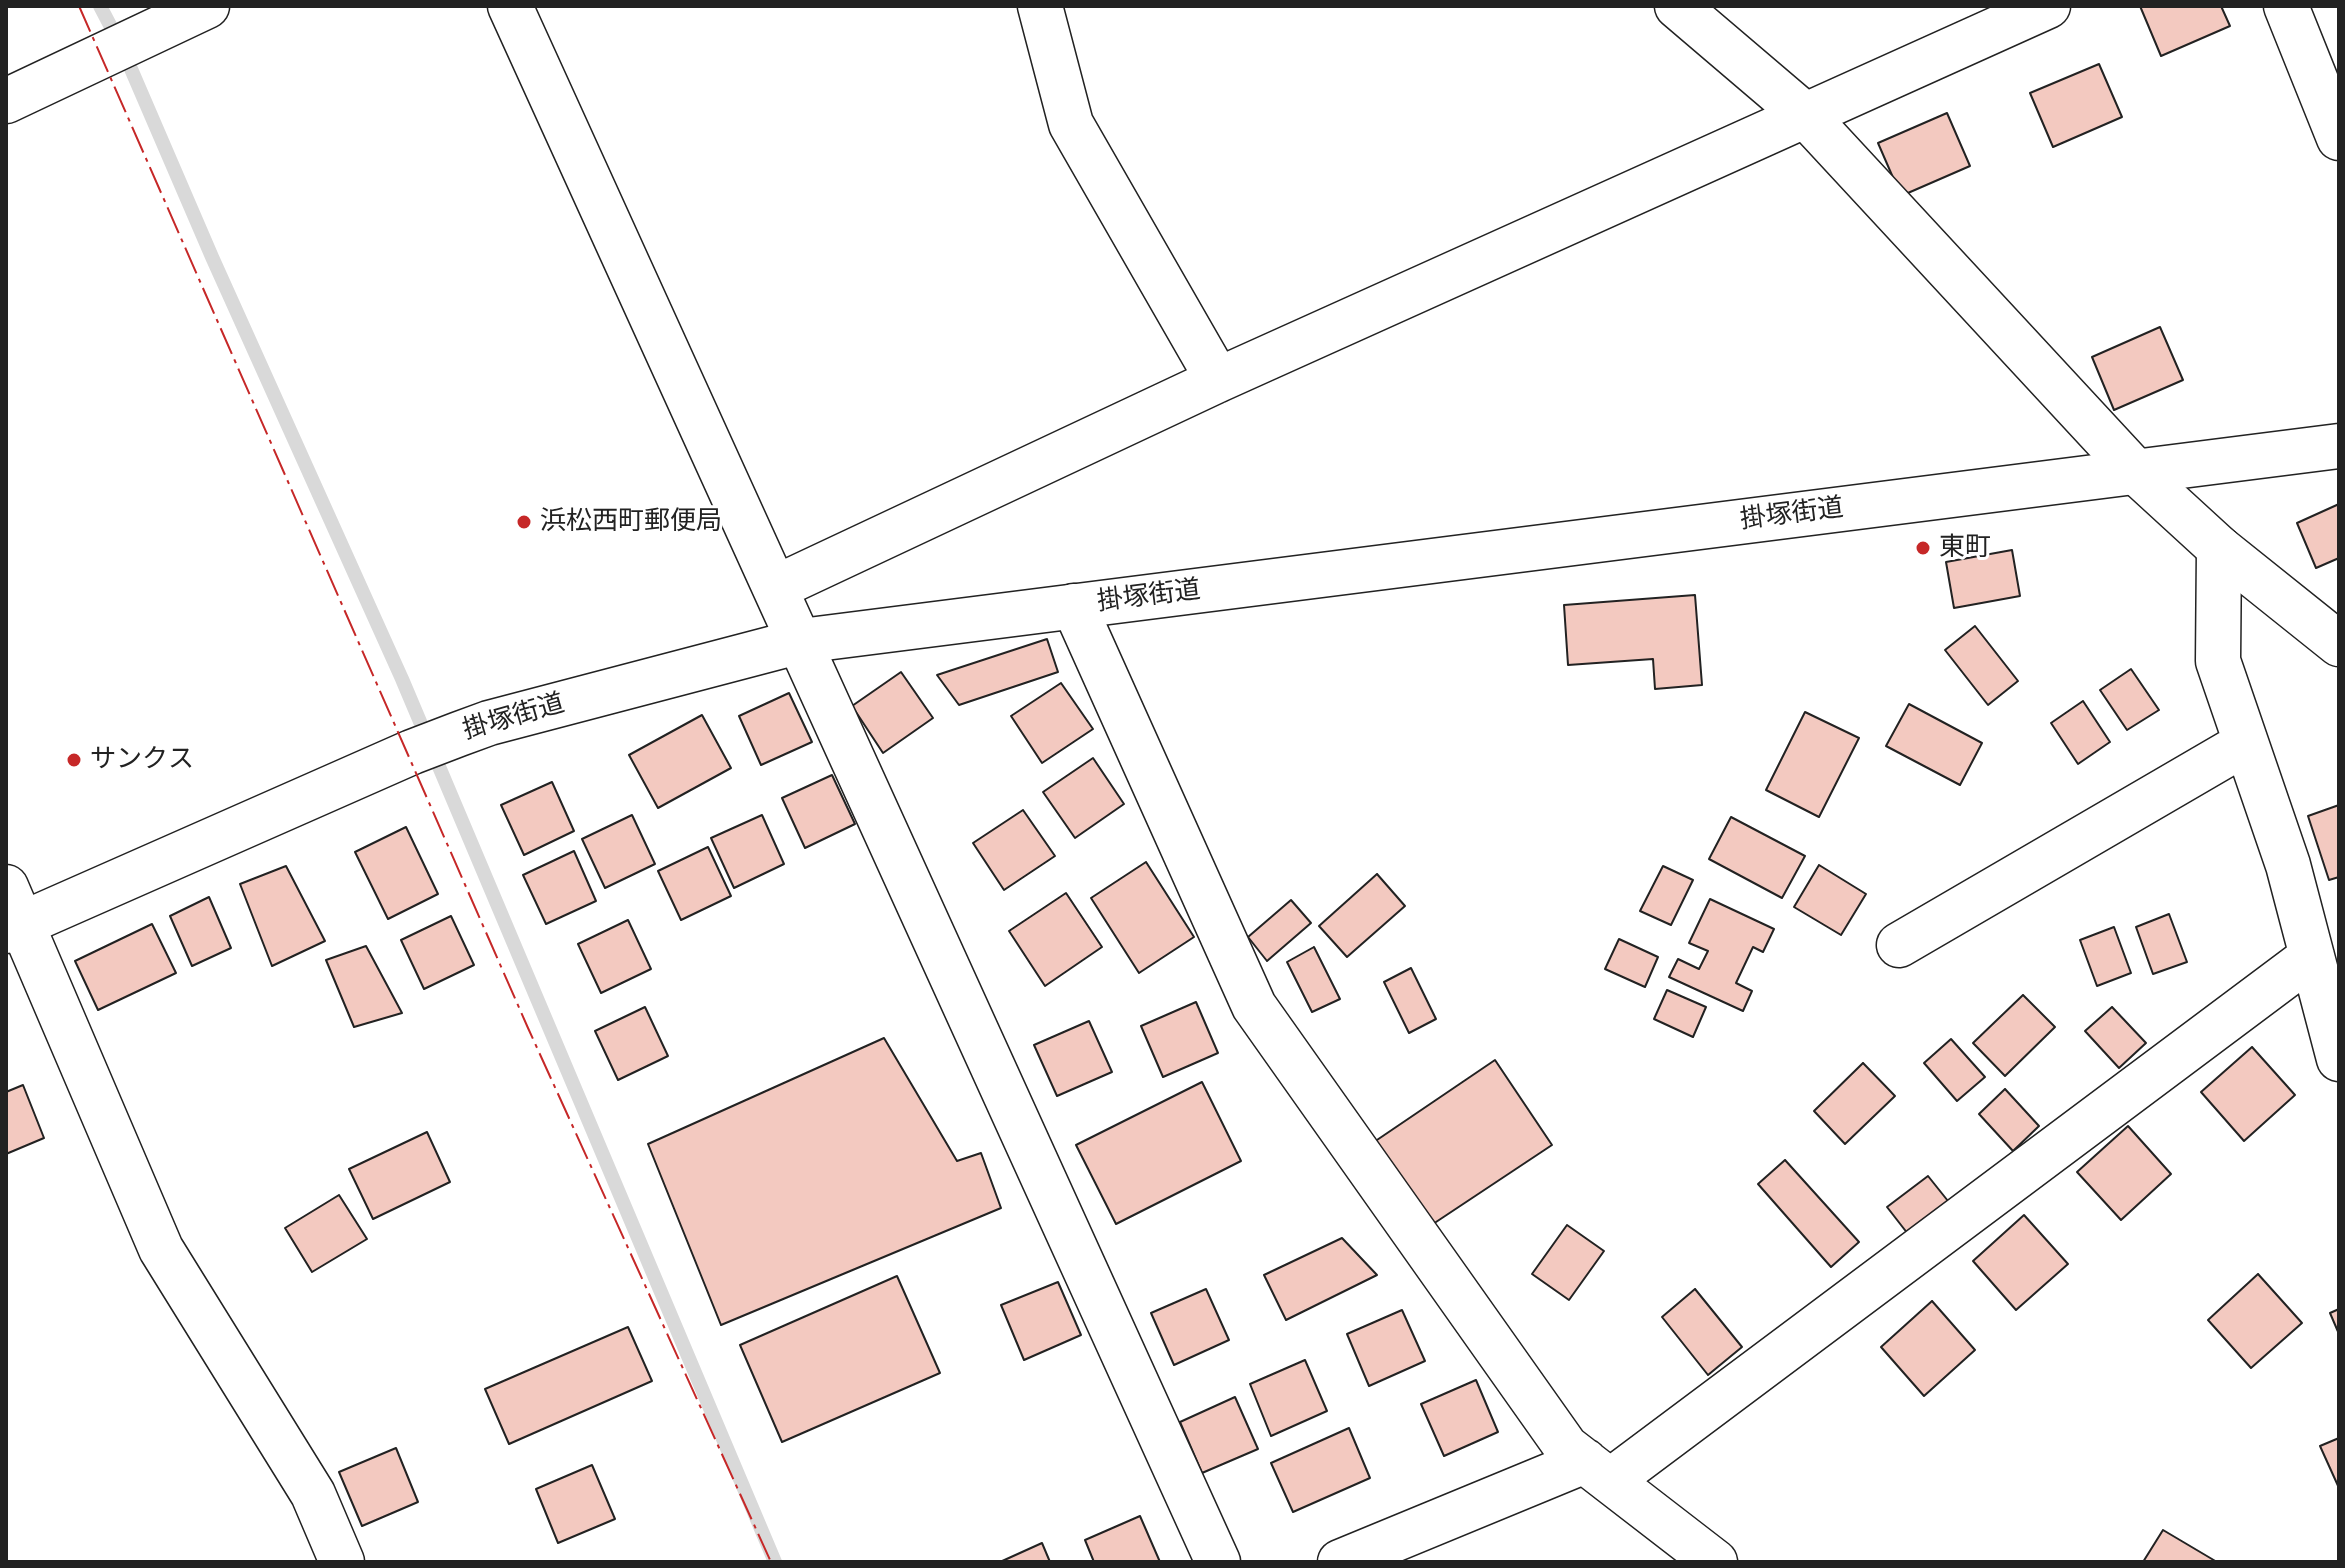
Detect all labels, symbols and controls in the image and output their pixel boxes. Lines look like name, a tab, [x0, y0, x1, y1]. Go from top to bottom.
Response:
street label: 掛塚街道	[1738, 493, 1846, 537]
place label: 浜松西町郵便局	[540, 506, 722, 538]
marker: 浜松西町郵便局	[515, 513, 533, 531]
place label: 東町	[1939, 532, 1991, 564]
marker: 東町	[1914, 539, 1932, 557]
street label: 掛塚街道	[1095, 575, 1203, 619]
street label: 掛塚街道	[460, 689, 568, 747]
place label: サンクス	[90, 744, 194, 776]
marker: サンクス	[65, 751, 83, 769]

